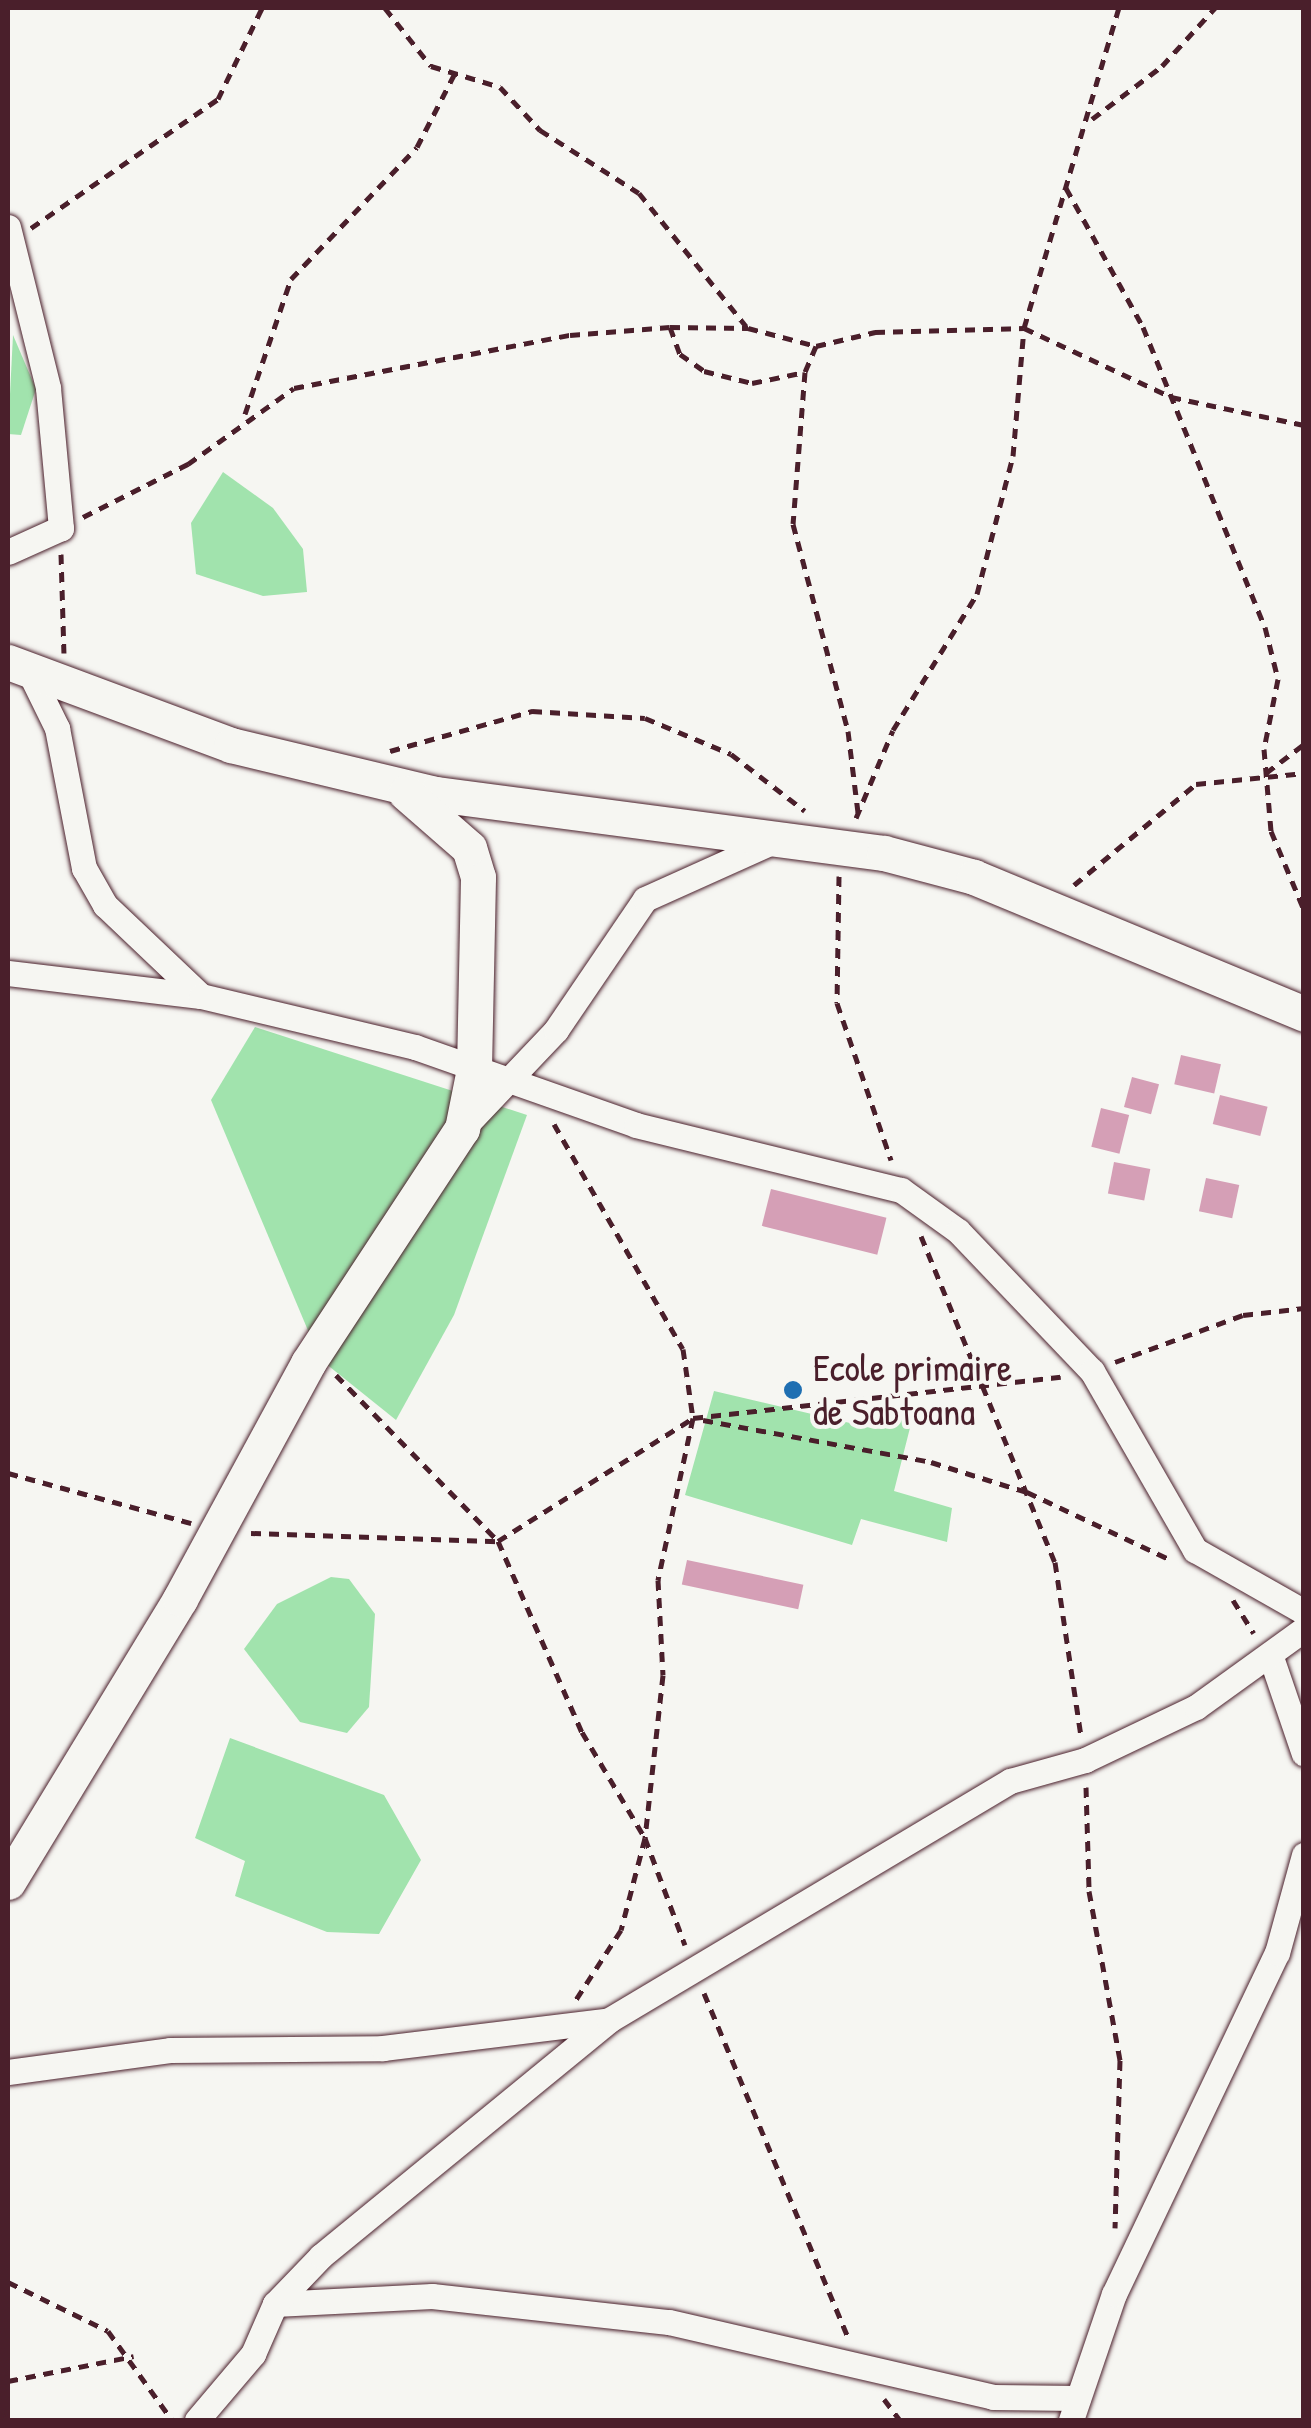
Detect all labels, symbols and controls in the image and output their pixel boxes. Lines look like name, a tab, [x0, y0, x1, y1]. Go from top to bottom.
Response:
place label: Ecole primaire de Sabtoana	[813, 1345, 1012, 1435]
marker: Ecole primaire de Sabtoana	[782, 1379, 804, 1401]

